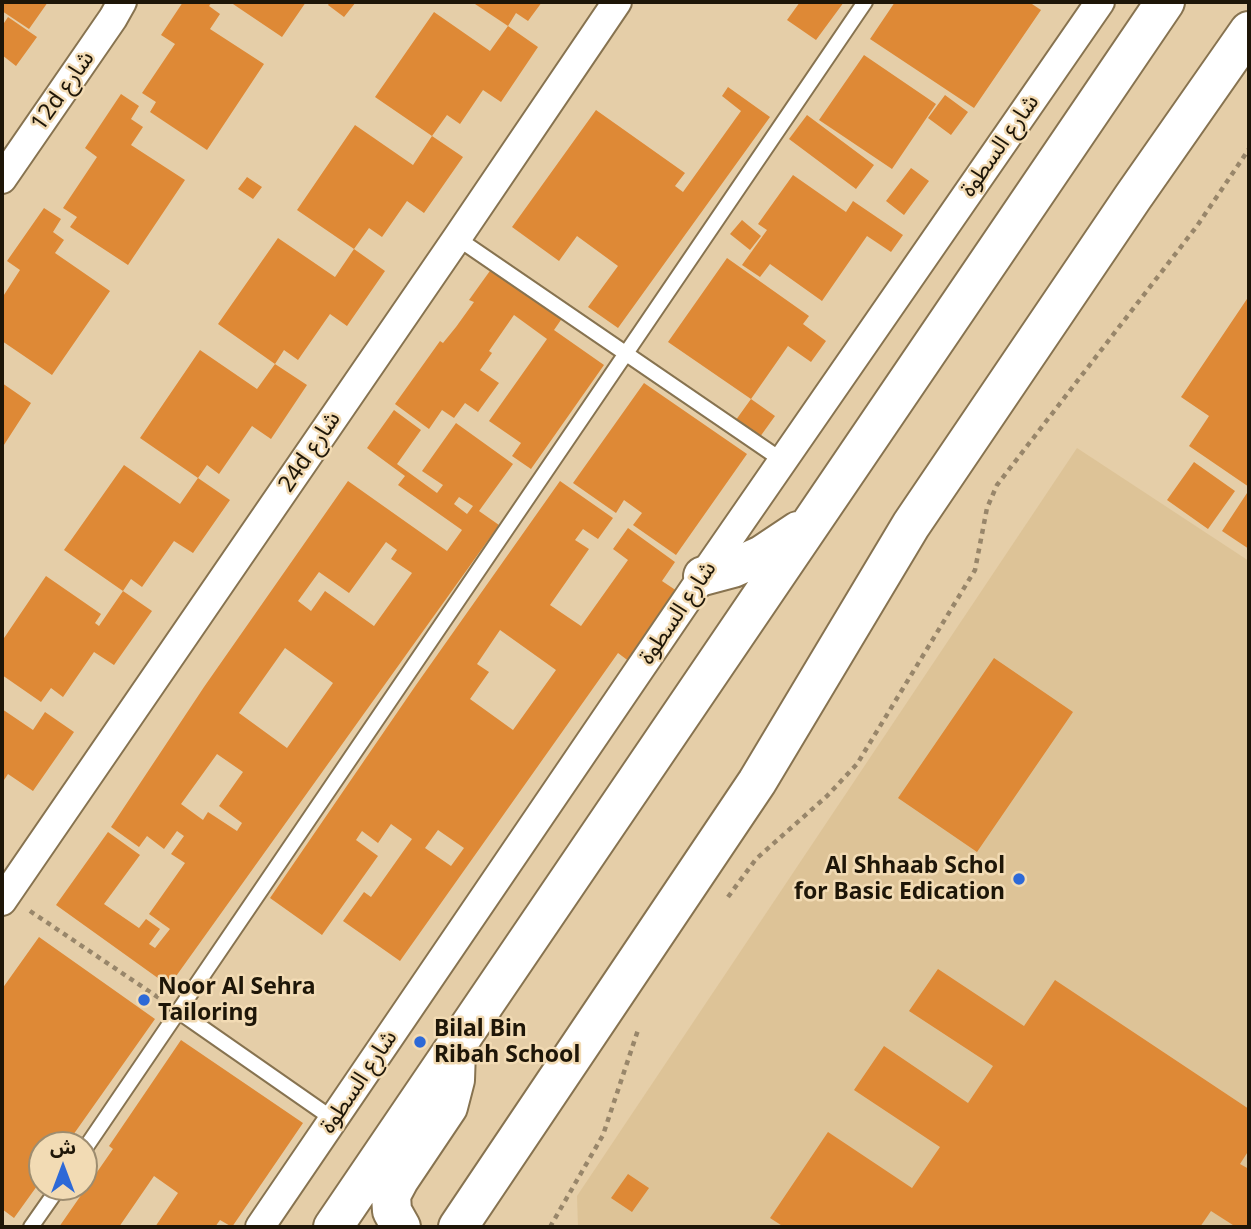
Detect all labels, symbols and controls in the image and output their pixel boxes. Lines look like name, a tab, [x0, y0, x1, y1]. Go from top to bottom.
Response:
street label: 12d شارع	[26, 46, 100, 136]
street label: شارع السطوة	[955, 90, 1045, 202]
street label: 24d شارع	[273, 406, 347, 498]
street label: شارع السطوة	[633, 556, 723, 670]
place label: Al Shhaab Schol for Basic Edication	[794, 852, 1005, 906]
marker: Al Shhaab Schol for Basic Edication	[1011, 871, 1027, 887]
place label: Noor Al Sehra Tailoring	[158, 973, 315, 1027]
marker: Noor Al Sehra Tailoring	[136, 992, 152, 1008]
place label: Bilal Bin Ribah School	[434, 1015, 580, 1069]
street label: شارع السطوة	[314, 1025, 404, 1139]
marker: Bilal Bin Ribah School	[412, 1034, 428, 1050]
north arrow	[28, 1131, 98, 1201]
text: ش	[50, 1134, 76, 1160]

